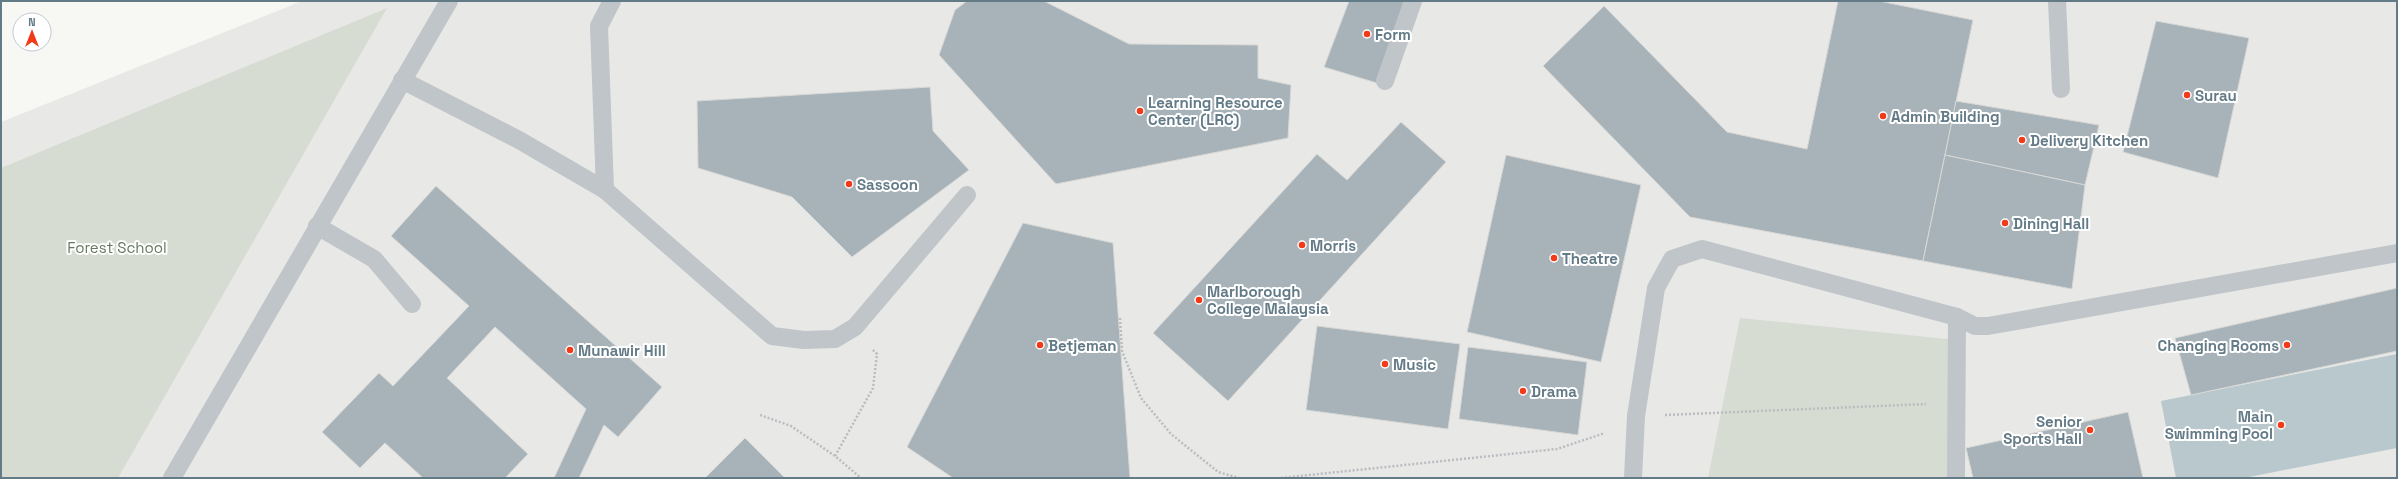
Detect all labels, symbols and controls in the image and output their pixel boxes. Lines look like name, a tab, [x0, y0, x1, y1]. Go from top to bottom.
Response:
north arrow	[12, 12, 52, 52]
text: N	[28, 15, 36, 29]
place label: Form	[1375, 25, 1411, 44]
marker: Form	[1362, 29, 1372, 39]
place label: Surau	[2195, 86, 2237, 105]
marker: Surau	[2182, 90, 2192, 100]
place label: Learning Resource Center (LRC)	[1148, 93, 1283, 129]
marker: Learning Resource Center (LRC)	[1135, 106, 1145, 116]
place label: Admin Building	[1891, 107, 1999, 126]
marker: Admin Building	[1878, 111, 1888, 121]
place label: Delivery Kitchen	[2030, 131, 2148, 150]
marker: Delivery Kitchen	[2017, 135, 2027, 145]
place label: Sassoon	[857, 175, 918, 194]
marker: Sassoon	[844, 179, 854, 189]
place label: Dining Hall	[2013, 214, 2089, 233]
marker: Dining Hall	[2000, 218, 2010, 228]
place label: Morris	[1310, 236, 1356, 255]
park label: Forest School	[67, 238, 167, 257]
marker: Morris	[1297, 240, 1307, 250]
place label: Theatre	[1562, 249, 1618, 268]
marker: Theatre	[1549, 253, 1559, 263]
place label: Marlborough College Malaysia	[1207, 282, 1329, 318]
marker: Marlborough College Malaysia	[1194, 295, 1204, 305]
place label: Betjeman	[1048, 336, 1117, 355]
place label: Changing Rooms	[2157, 336, 2279, 355]
marker: Betjeman	[1035, 340, 1045, 350]
marker: Changing Rooms	[2282, 340, 2292, 350]
place label: Munawir Hill	[578, 341, 666, 360]
marker: Munawir Hill	[565, 345, 575, 355]
place label: Music	[1393, 355, 1436, 374]
marker: Music	[1380, 359, 1390, 369]
place label: Drama	[1531, 382, 1577, 401]
marker: Drama	[1518, 386, 1528, 396]
place label: Main Swimming Pool	[2165, 407, 2273, 443]
place label: Senior Sports Hall	[2003, 412, 2082, 448]
marker: Main Swimming Pool	[2276, 420, 2286, 430]
marker: Senior Sports Hall	[2085, 425, 2095, 435]

